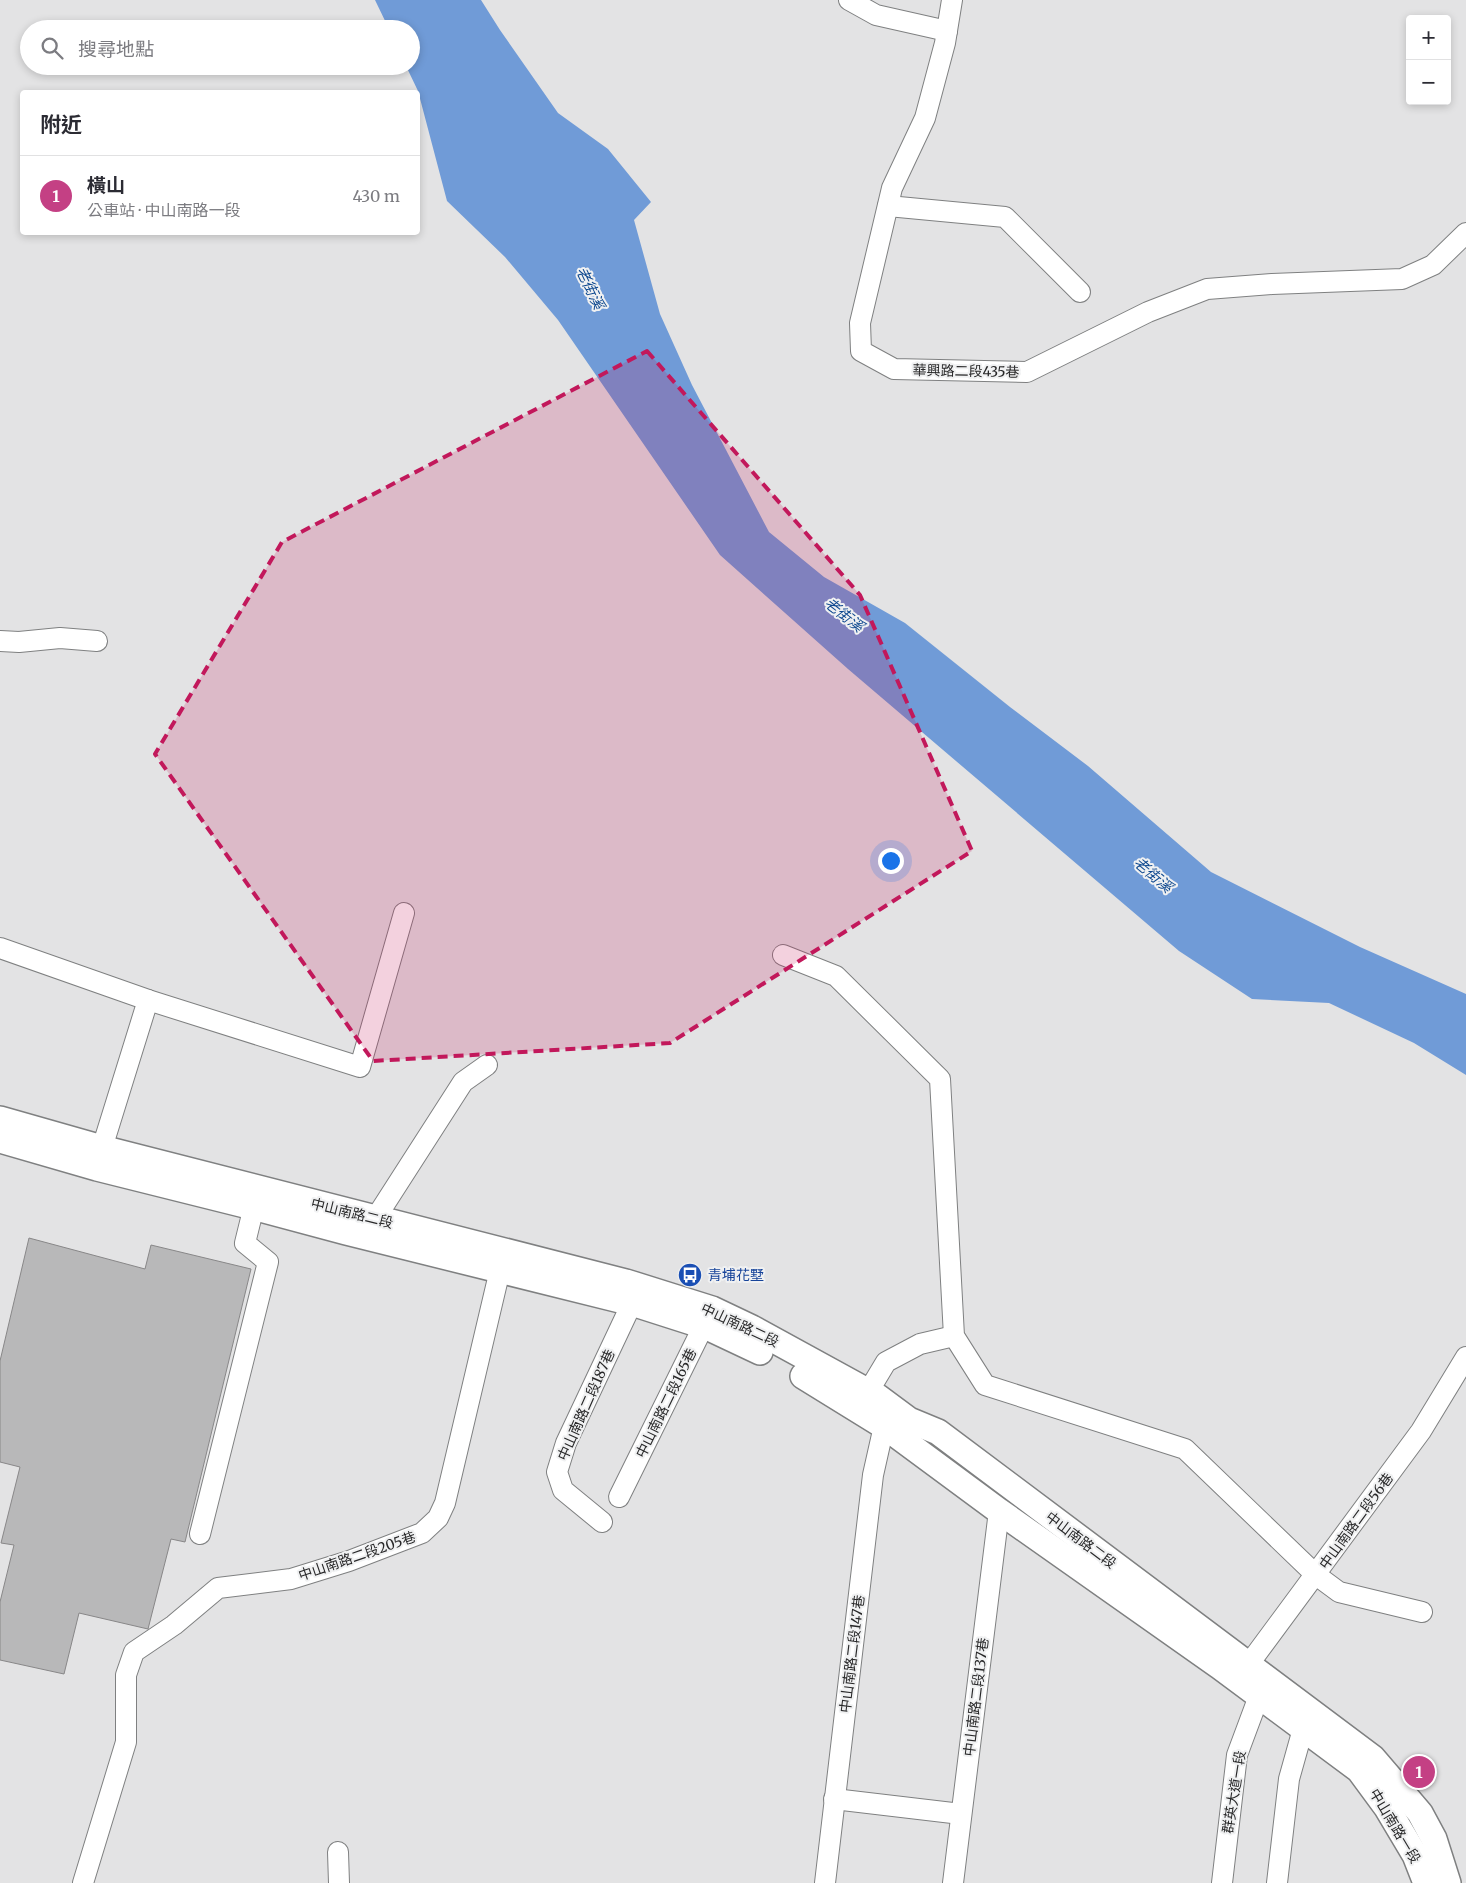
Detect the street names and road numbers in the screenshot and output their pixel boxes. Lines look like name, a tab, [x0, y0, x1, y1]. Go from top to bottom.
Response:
street label: 華興路二段435巷	[912, 361, 1020, 381]
street label: 中山南路二段	[309, 1194, 395, 1232]
street label: 中山南路二段	[698, 1299, 782, 1351]
street label: 中山南路二段165巷	[632, 1345, 700, 1461]
street label: 中山南路二段187巷	[553, 1347, 619, 1463]
street label: 中山南路二段56巷	[1315, 1469, 1397, 1573]
street label: 中山南路二段	[1042, 1508, 1120, 1572]
street label: 中山南路二段205巷	[296, 1527, 418, 1585]
street label: 中山南路二段147巷	[836, 1594, 868, 1714]
street label: 中山南路二段137巷	[960, 1637, 992, 1757]
street label: 群英大道一段	[1219, 1749, 1249, 1835]
street label: 中山南路一段	[1366, 1785, 1424, 1867]

